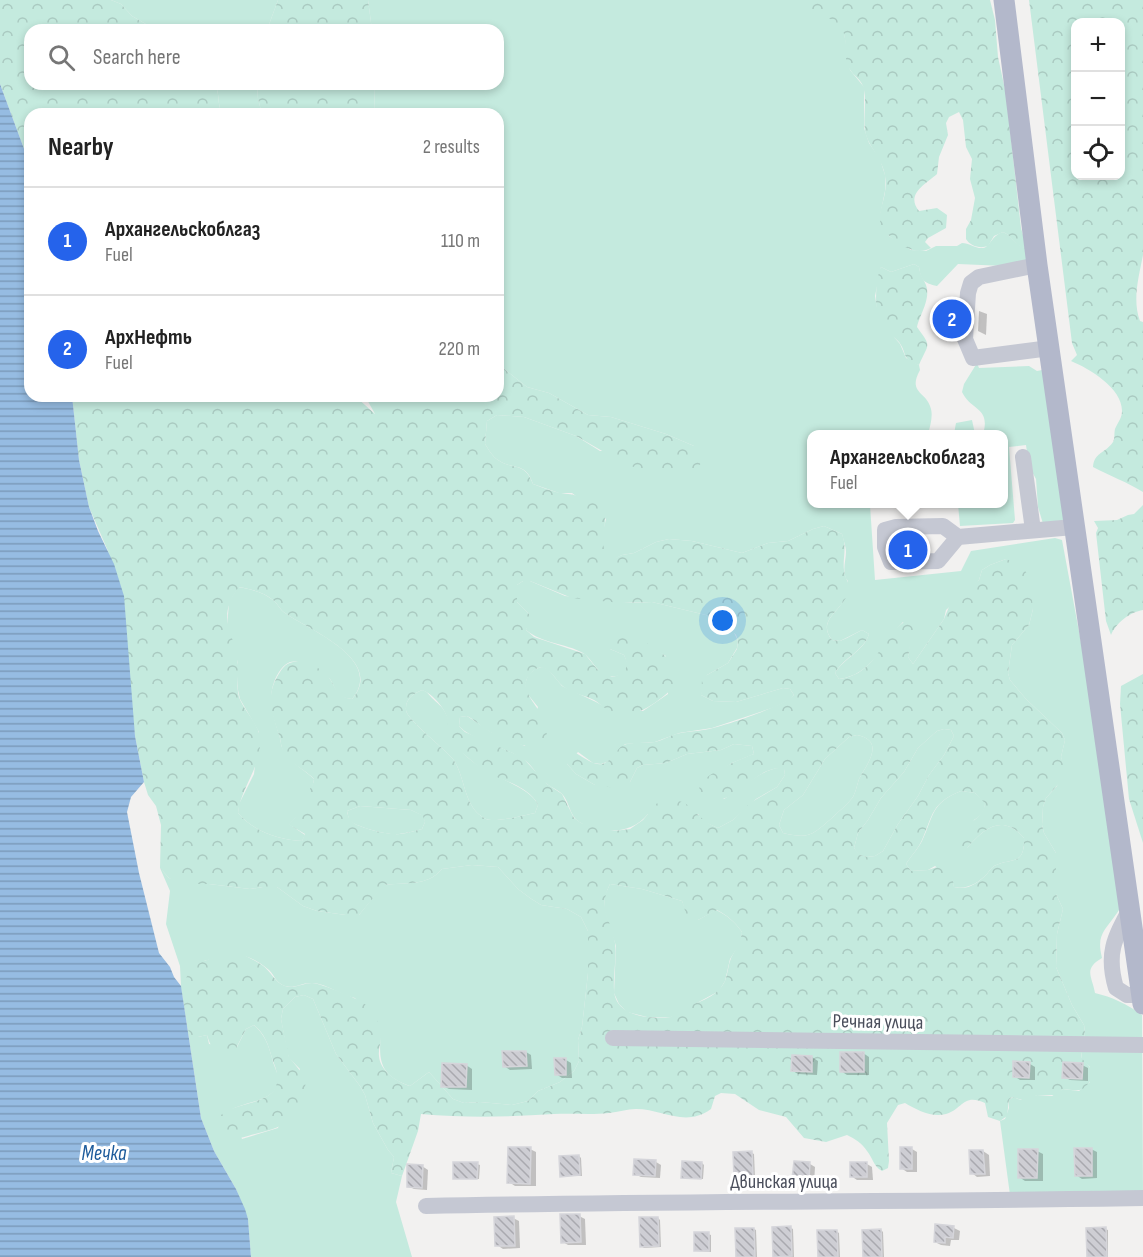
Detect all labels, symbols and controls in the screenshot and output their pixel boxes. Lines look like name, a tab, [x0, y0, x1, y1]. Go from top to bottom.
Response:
map controls	[1071, 18, 1125, 180]
button: +	[1071, 18, 1125, 72]
search box	[24, 24, 504, 90]
icon: search	[45, 41, 78, 74]
text: Search here	[93, 44, 180, 71]
button: −	[1071, 72, 1125, 126]
button: locate	[1071, 126, 1125, 180]
text: Nearby	[48, 132, 114, 163]
text: 2 results	[423, 135, 480, 159]
text: Архангельскоблгаз	[105, 216, 260, 243]
text: 1	[64, 229, 71, 253]
text: 110 m	[441, 229, 480, 253]
text: Fuel	[105, 243, 133, 267]
pin: 2	[932, 296, 972, 342]
text: АрхНефть	[105, 324, 192, 351]
text: 2	[63, 337, 72, 361]
text: 220 m	[439, 337, 480, 361]
text: Fuel	[105, 351, 133, 375]
popup	[807, 430, 1008, 508]
text: Архангельскоблгаз	[830, 444, 985, 471]
text: Fuel	[830, 471, 858, 495]
pin: 1	[888, 528, 928, 572]
your location	[708, 606, 737, 635]
street label: Речная улица	[832, 1009, 923, 1035]
water label: Мечка	[82, 1141, 127, 1166]
street label: Двинская улица	[730, 1170, 838, 1194]

